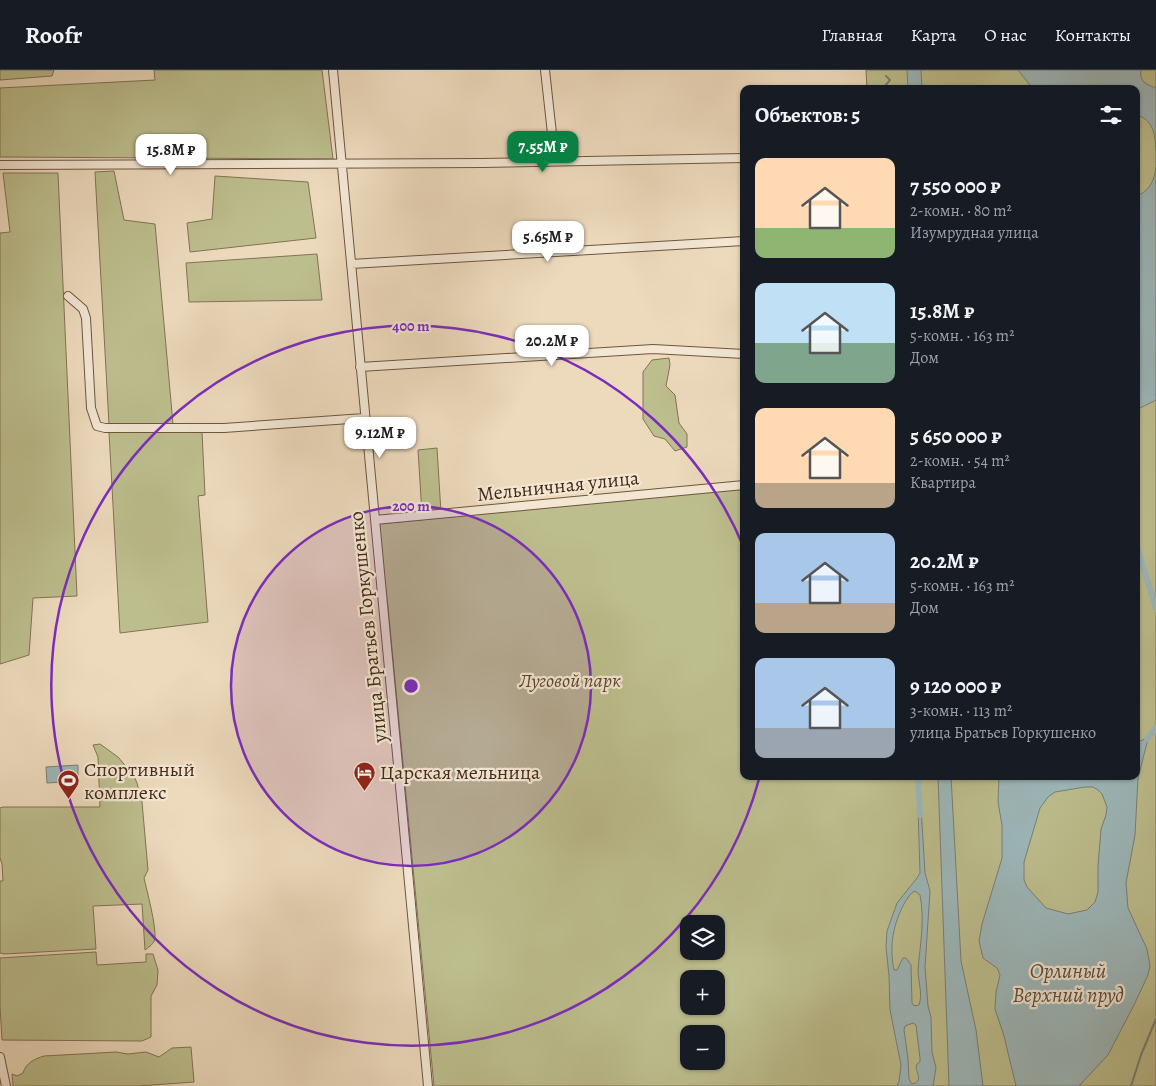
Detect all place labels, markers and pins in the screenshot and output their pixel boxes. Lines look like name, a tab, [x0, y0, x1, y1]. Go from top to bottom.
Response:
pin: 7.55M ₽	[497, 131, 589, 173]
pin: 15.8M ₽	[125, 134, 217, 176]
pin: 5.65M ₽	[502, 220, 594, 263]
pin: 20.2M ₽	[506, 324, 598, 367]
pin: 9.12M ₽	[334, 416, 426, 459]
centre of rings	[402, 677, 420, 695]
place label: Спортивный комплекс	[84, 756, 195, 806]
place label: Царская мельница	[380, 759, 541, 786]
hotel icon: Царская мельница	[352, 760, 376, 791]
sports icon: Спортивный комплекс	[56, 769, 80, 800]

